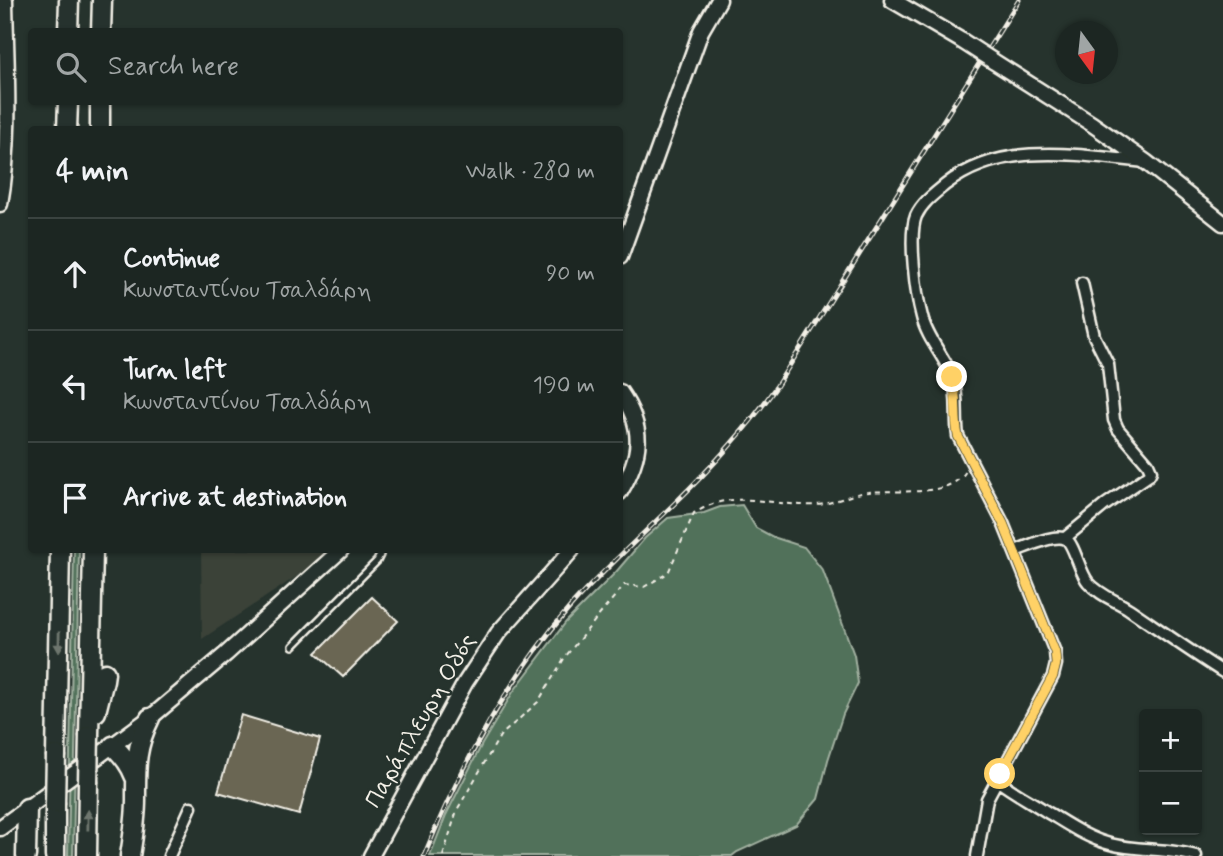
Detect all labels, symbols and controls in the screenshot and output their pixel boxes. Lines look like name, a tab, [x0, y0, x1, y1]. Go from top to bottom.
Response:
north arrow	[1055, 21, 1118, 84]
search box	[28, 28, 623, 105]
icon: search	[52, 48, 90, 86]
text: Search here	[108, 50, 239, 84]
text: 4 min	[56, 152, 129, 191]
text: Walk · 280 m	[465, 157, 595, 187]
text: Continue	[123, 242, 220, 276]
icon: ahead	[56, 255, 94, 293]
text: 90 m	[546, 259, 595, 289]
text: Κωνσταντίνου Τσαλδάρη	[123, 276, 372, 306]
text: Turn left	[123, 354, 227, 388]
route end	[936, 361, 967, 392]
icon: left	[56, 367, 94, 405]
text: 190 m	[533, 371, 595, 401]
text: Κωνσταντίνου Τσαλδάρη	[123, 388, 372, 418]
icon: arrive	[56, 479, 94, 517]
text: Arrive at destination	[123, 481, 347, 515]
street label: Παράπλευρη Οδός	[358, 628, 484, 814]
one-way arrow	[53, 631, 64, 653]
map controls	[1139, 709, 1202, 835]
button: +	[1139, 709, 1202, 772]
route start	[984, 758, 1015, 789]
button: −	[1139, 772, 1202, 835]
one-way arrow	[82, 808, 94, 830]

